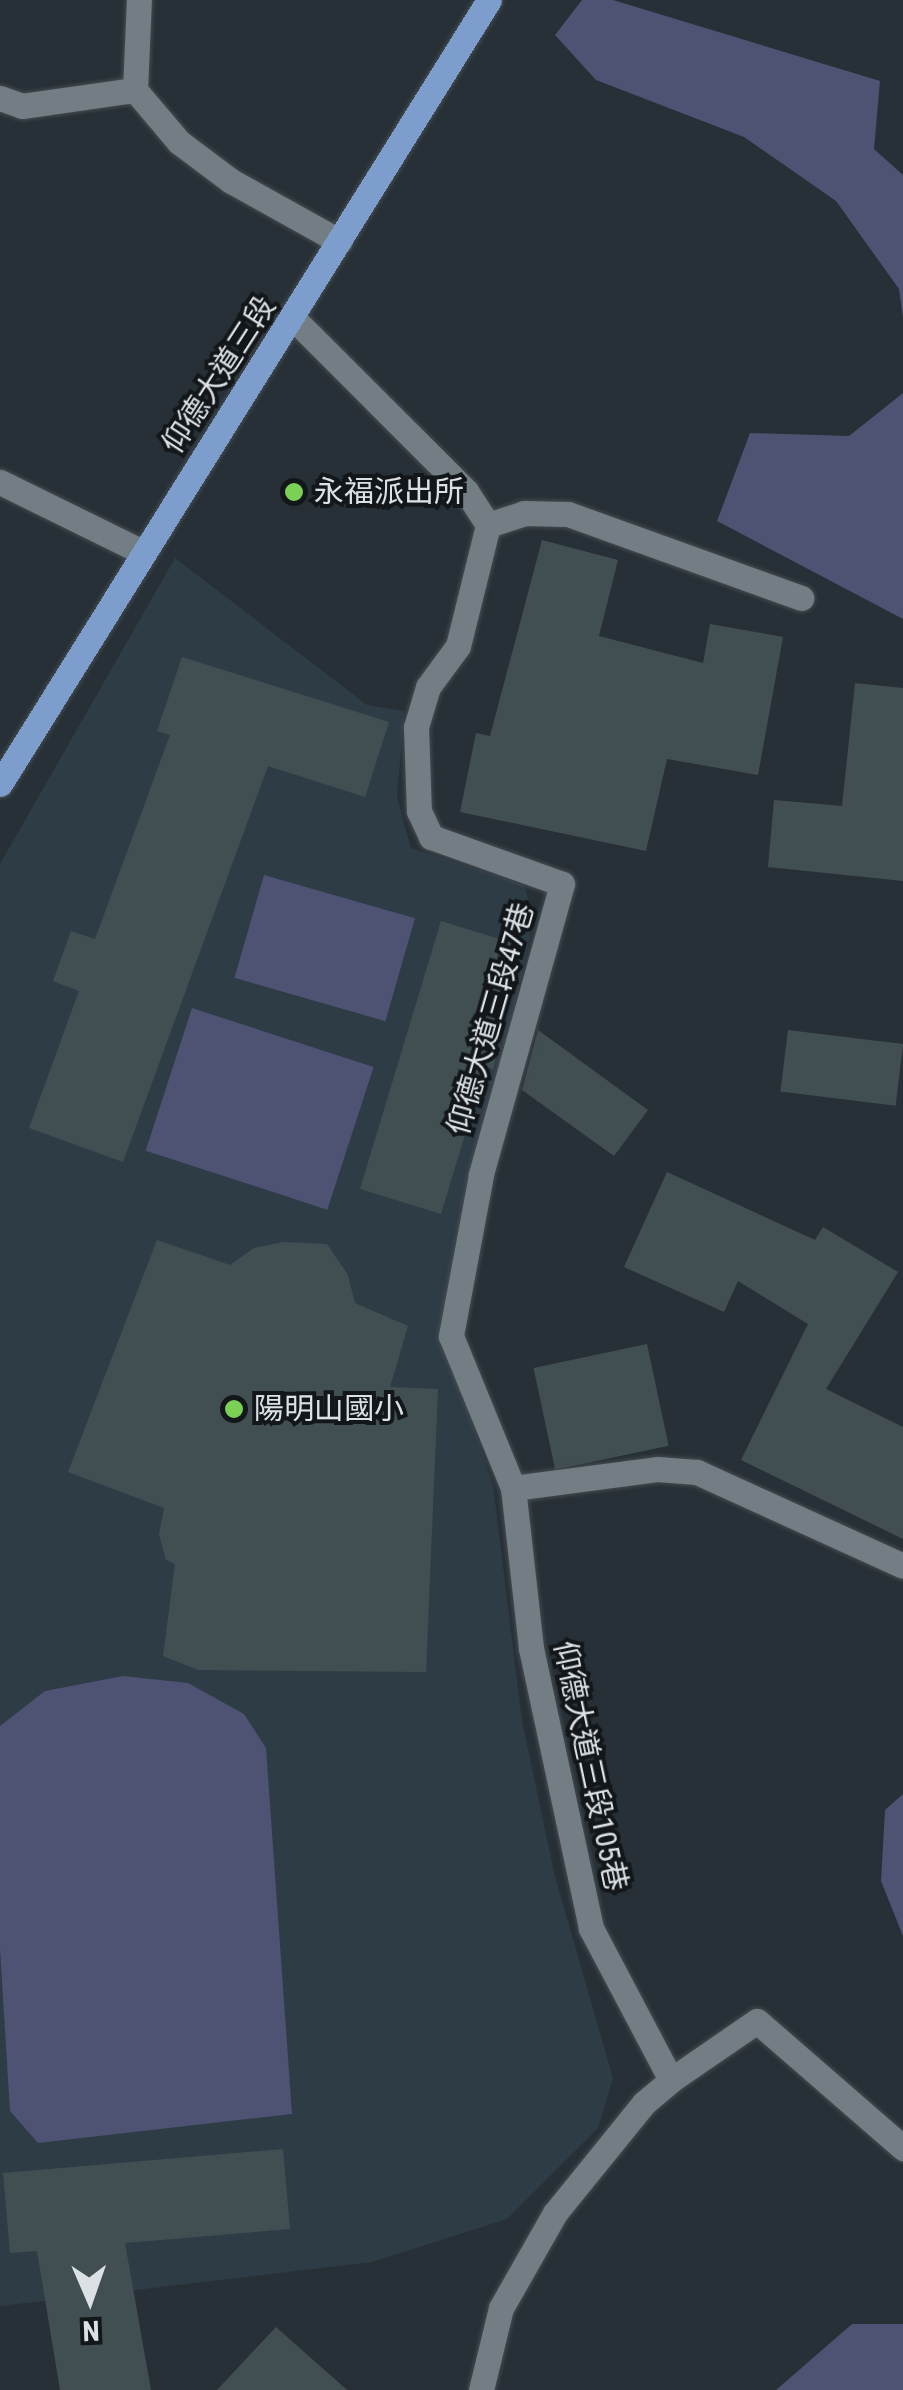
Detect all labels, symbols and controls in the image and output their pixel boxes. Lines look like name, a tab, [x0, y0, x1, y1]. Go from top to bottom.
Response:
street label: 仰德大道三段	[155, 290, 283, 460]
place label: 永福派出所	[314, 474, 464, 510]
marker: 永福派出所	[283, 481, 305, 503]
street label: 仰德大道三段47巷	[441, 899, 541, 1139]
place label: 陽明山國小	[254, 1391, 404, 1427]
marker: 陽明山國小	[223, 1398, 245, 1420]
street label: 仰德大道三段105巷	[546, 1638, 634, 1894]
north arrow	[40, 2250, 140, 2350]
text: N	[82, 2314, 100, 2347]

